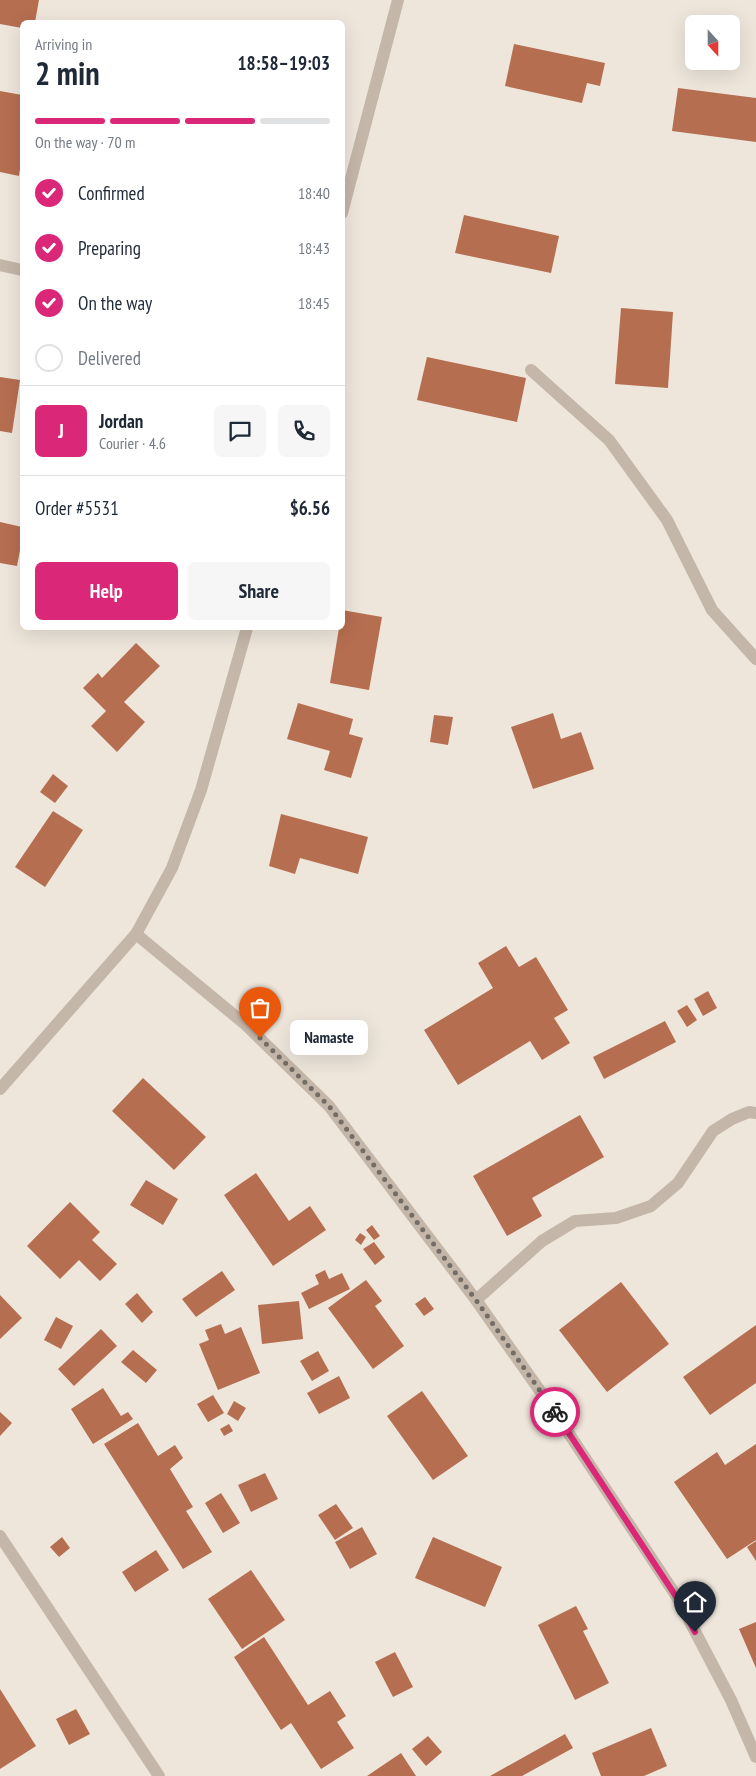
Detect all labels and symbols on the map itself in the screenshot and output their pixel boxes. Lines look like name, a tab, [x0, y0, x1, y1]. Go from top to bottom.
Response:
north arrow	[685, 15, 740, 70]
pin	[239, 987, 281, 1038]
callout: Namaste	[290, 1020, 368, 1056]
courier	[530, 1387, 580, 1437]
pin	[674, 1581, 716, 1632]

